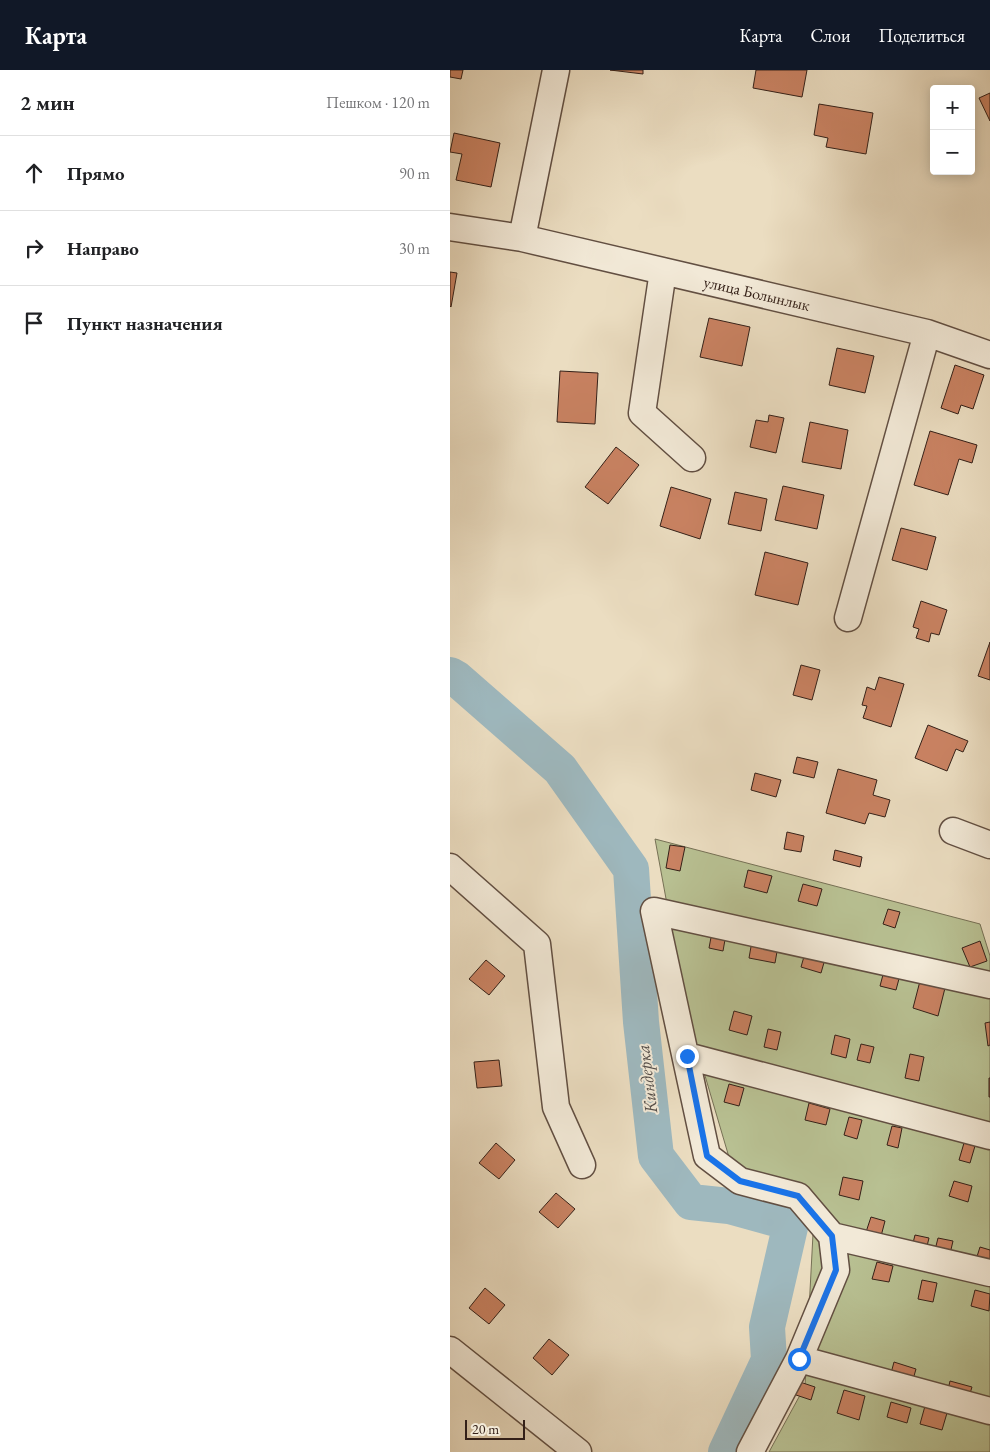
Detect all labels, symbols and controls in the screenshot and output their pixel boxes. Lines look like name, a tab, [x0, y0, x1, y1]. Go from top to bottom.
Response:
text: Карта	[25, 20, 87, 51]
text: Карта	[740, 24, 783, 47]
text: Слои	[811, 24, 850, 47]
text: Поделиться	[878, 24, 965, 47]
map controls	[930, 85, 975, 175]
button: +	[930, 85, 975, 130]
text: 2 мин	[20, 89, 75, 116]
text: Пешком · 120 m	[326, 92, 430, 113]
button: −	[930, 130, 975, 175]
icon: ahead	[20, 159, 48, 187]
text: Прямо	[67, 161, 125, 186]
text: 90 m	[399, 163, 430, 184]
icon: right	[20, 234, 48, 262]
text: Направо	[67, 236, 139, 261]
text: 30 m	[399, 238, 430, 259]
street label: улица Болынлык	[702, 271, 812, 316]
icon: arrive	[20, 309, 48, 337]
text: Пункт назначения	[67, 311, 223, 336]
water label: Киндерка	[631, 1043, 663, 1116]
route end	[676, 1045, 699, 1068]
route start	[788, 1348, 811, 1371]
scale bar	[465, 1417, 525, 1440]
text: 20 m	[472, 1420, 499, 1438]

